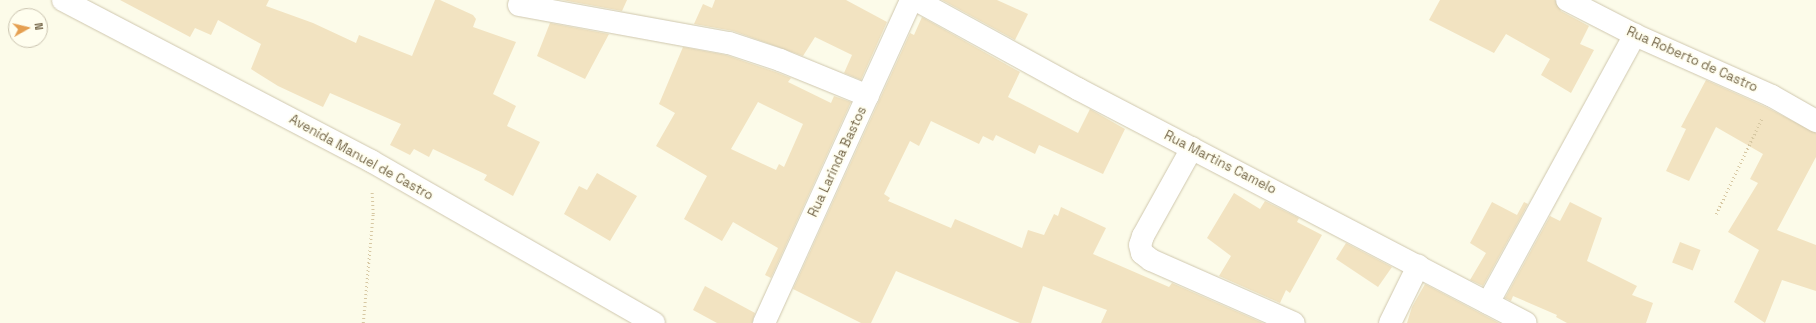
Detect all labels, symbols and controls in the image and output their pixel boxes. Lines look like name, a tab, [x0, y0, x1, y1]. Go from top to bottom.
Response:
north arrow	[8, 8, 48, 48]
text: N	[31, 22, 46, 31]
street label: Rua Roberto de Castro	[1624, 24, 1760, 96]
street label: Rua Larinda Bastos	[806, 104, 870, 220]
street label: Avenida Manuel de Castro	[286, 112, 436, 204]
street label: Rua Martins Camelo	[1161, 128, 1279, 198]

